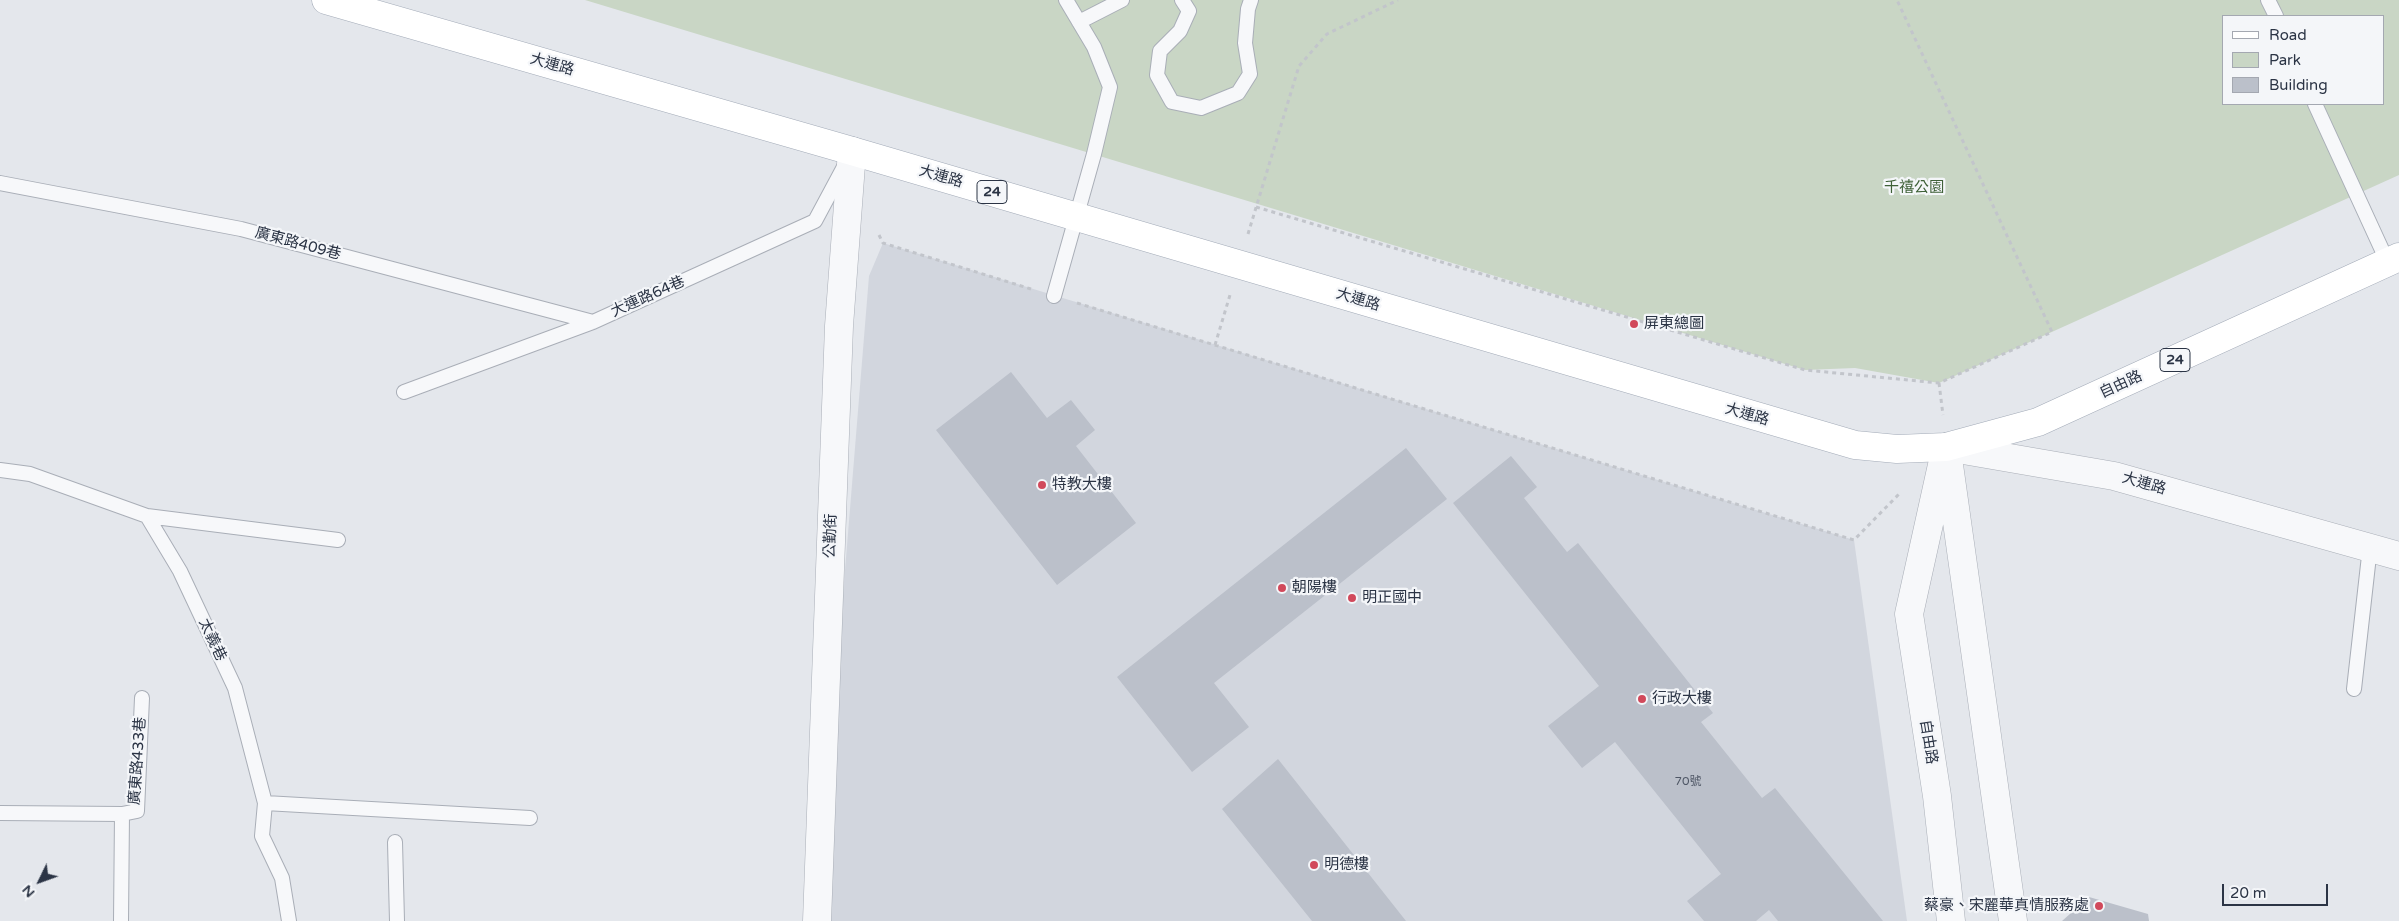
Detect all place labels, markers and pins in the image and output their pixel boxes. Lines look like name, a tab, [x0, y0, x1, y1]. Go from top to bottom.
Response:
place label: 屏東總圖	[1644, 315, 1704, 333]
marker: 屏東總圖	[1628, 318, 1640, 330]
place label: 特教大樓	[1052, 476, 1112, 494]
marker: 特教大樓	[1036, 479, 1048, 491]
place label: 朝陽樓	[1292, 579, 1337, 597]
marker: 朝陽樓	[1276, 582, 1288, 594]
place label: 明正國中	[1362, 589, 1422, 607]
marker: 明正國中	[1346, 592, 1358, 604]
place label: 行政大樓	[1652, 690, 1712, 708]
marker: 行政大樓	[1636, 693, 1648, 705]
place label: 明德樓	[1324, 856, 1369, 874]
marker: 明德樓	[1308, 859, 1320, 871]
place label: 蔡豪、宋麗華真情服務處	[1924, 897, 2089, 915]
marker: 蔡豪、宋麗華真情服務處	[2093, 900, 2105, 912]

